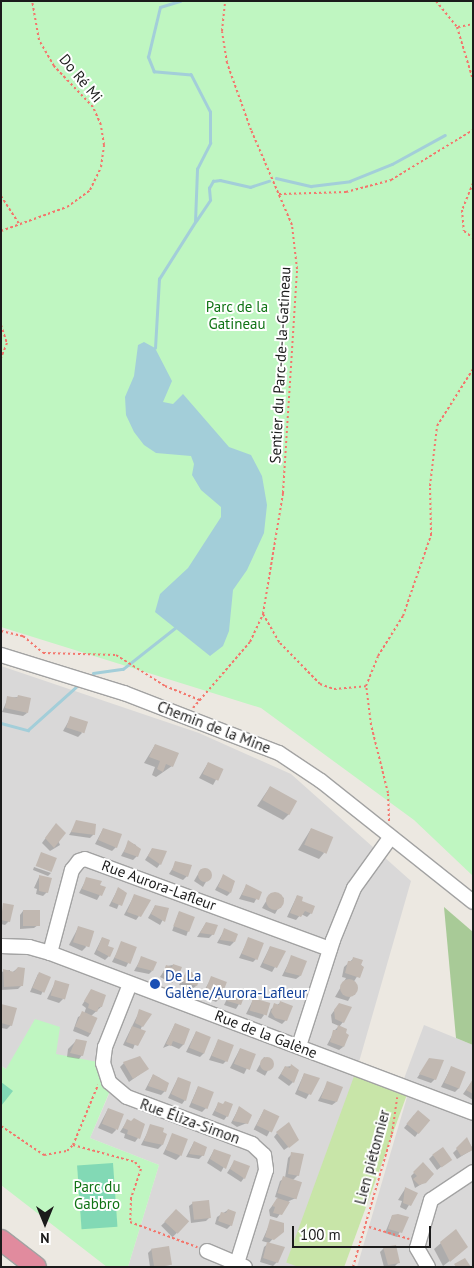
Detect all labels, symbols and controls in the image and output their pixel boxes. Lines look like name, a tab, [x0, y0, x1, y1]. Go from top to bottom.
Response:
street label: Do Ré Mi	[56, 50, 106, 106]
street label: Sentier du Parc-de-la-Gatineau	[266, 266, 294, 464]
park label: Parc de la Gatineau	[206, 297, 268, 332]
street label: Chemin de la Mine	[155, 697, 273, 757]
street label: Rue Aurora-Lafleur	[99, 856, 219, 914]
place label: De La Galène/Aurora-Lafleur	[165, 966, 307, 1001]
marker: De La Galène/Aurora-Lafleur	[149, 978, 161, 990]
street label: Rue de la Galène	[212, 1006, 320, 1062]
street label: Rue Éliza-Simon	[138, 1095, 242, 1147]
street label: Lien piétonnier	[351, 1108, 393, 1206]
park label: Parc du Gabbro	[73, 1177, 121, 1212]
north arrow	[20, 1198, 70, 1248]
scale bar	[294, 1216, 433, 1248]
text: 100 m	[300, 1225, 341, 1244]
text: N	[40, 1229, 50, 1247]

